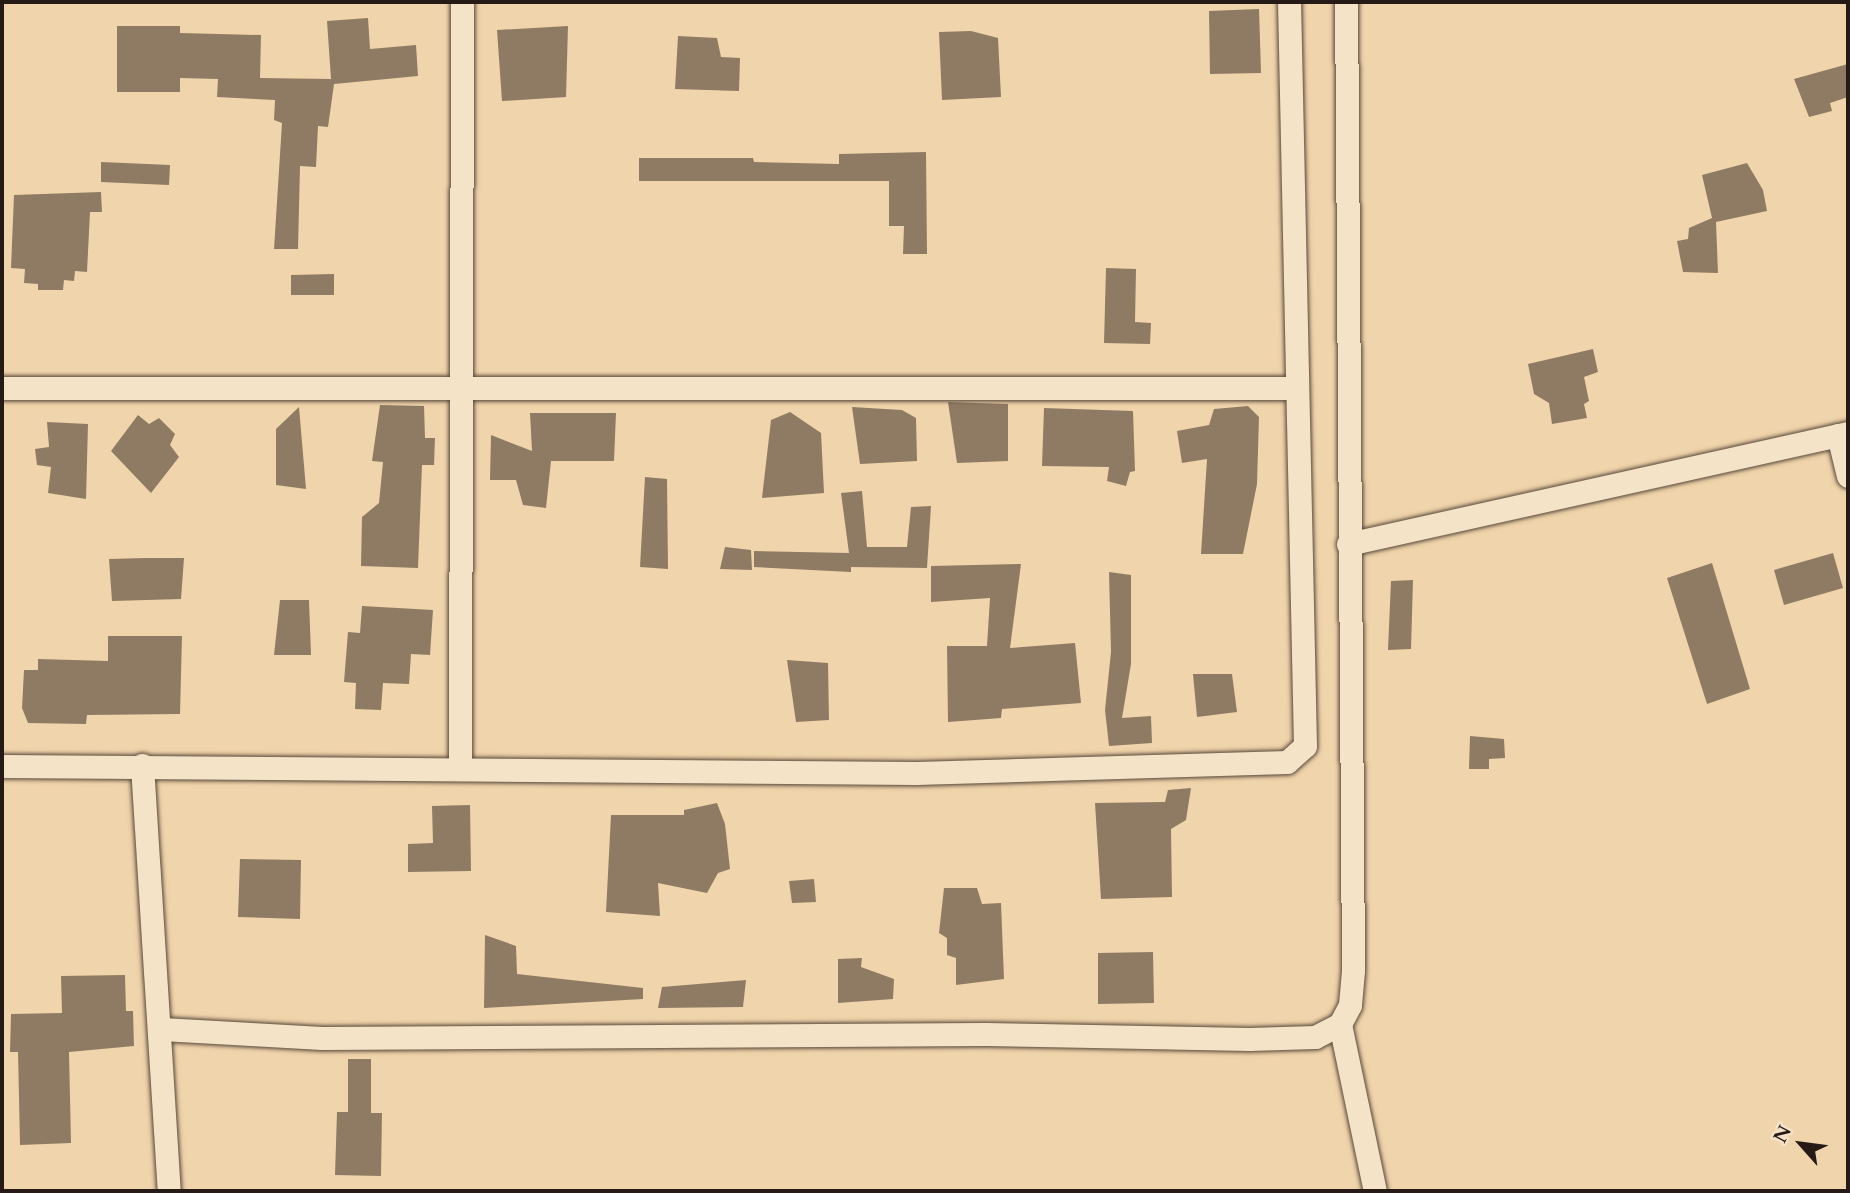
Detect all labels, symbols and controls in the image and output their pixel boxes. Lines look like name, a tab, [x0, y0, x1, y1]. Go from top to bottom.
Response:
north arrow	[1766, 1109, 1836, 1179]
text: N	[1767, 1121, 1798, 1148]

